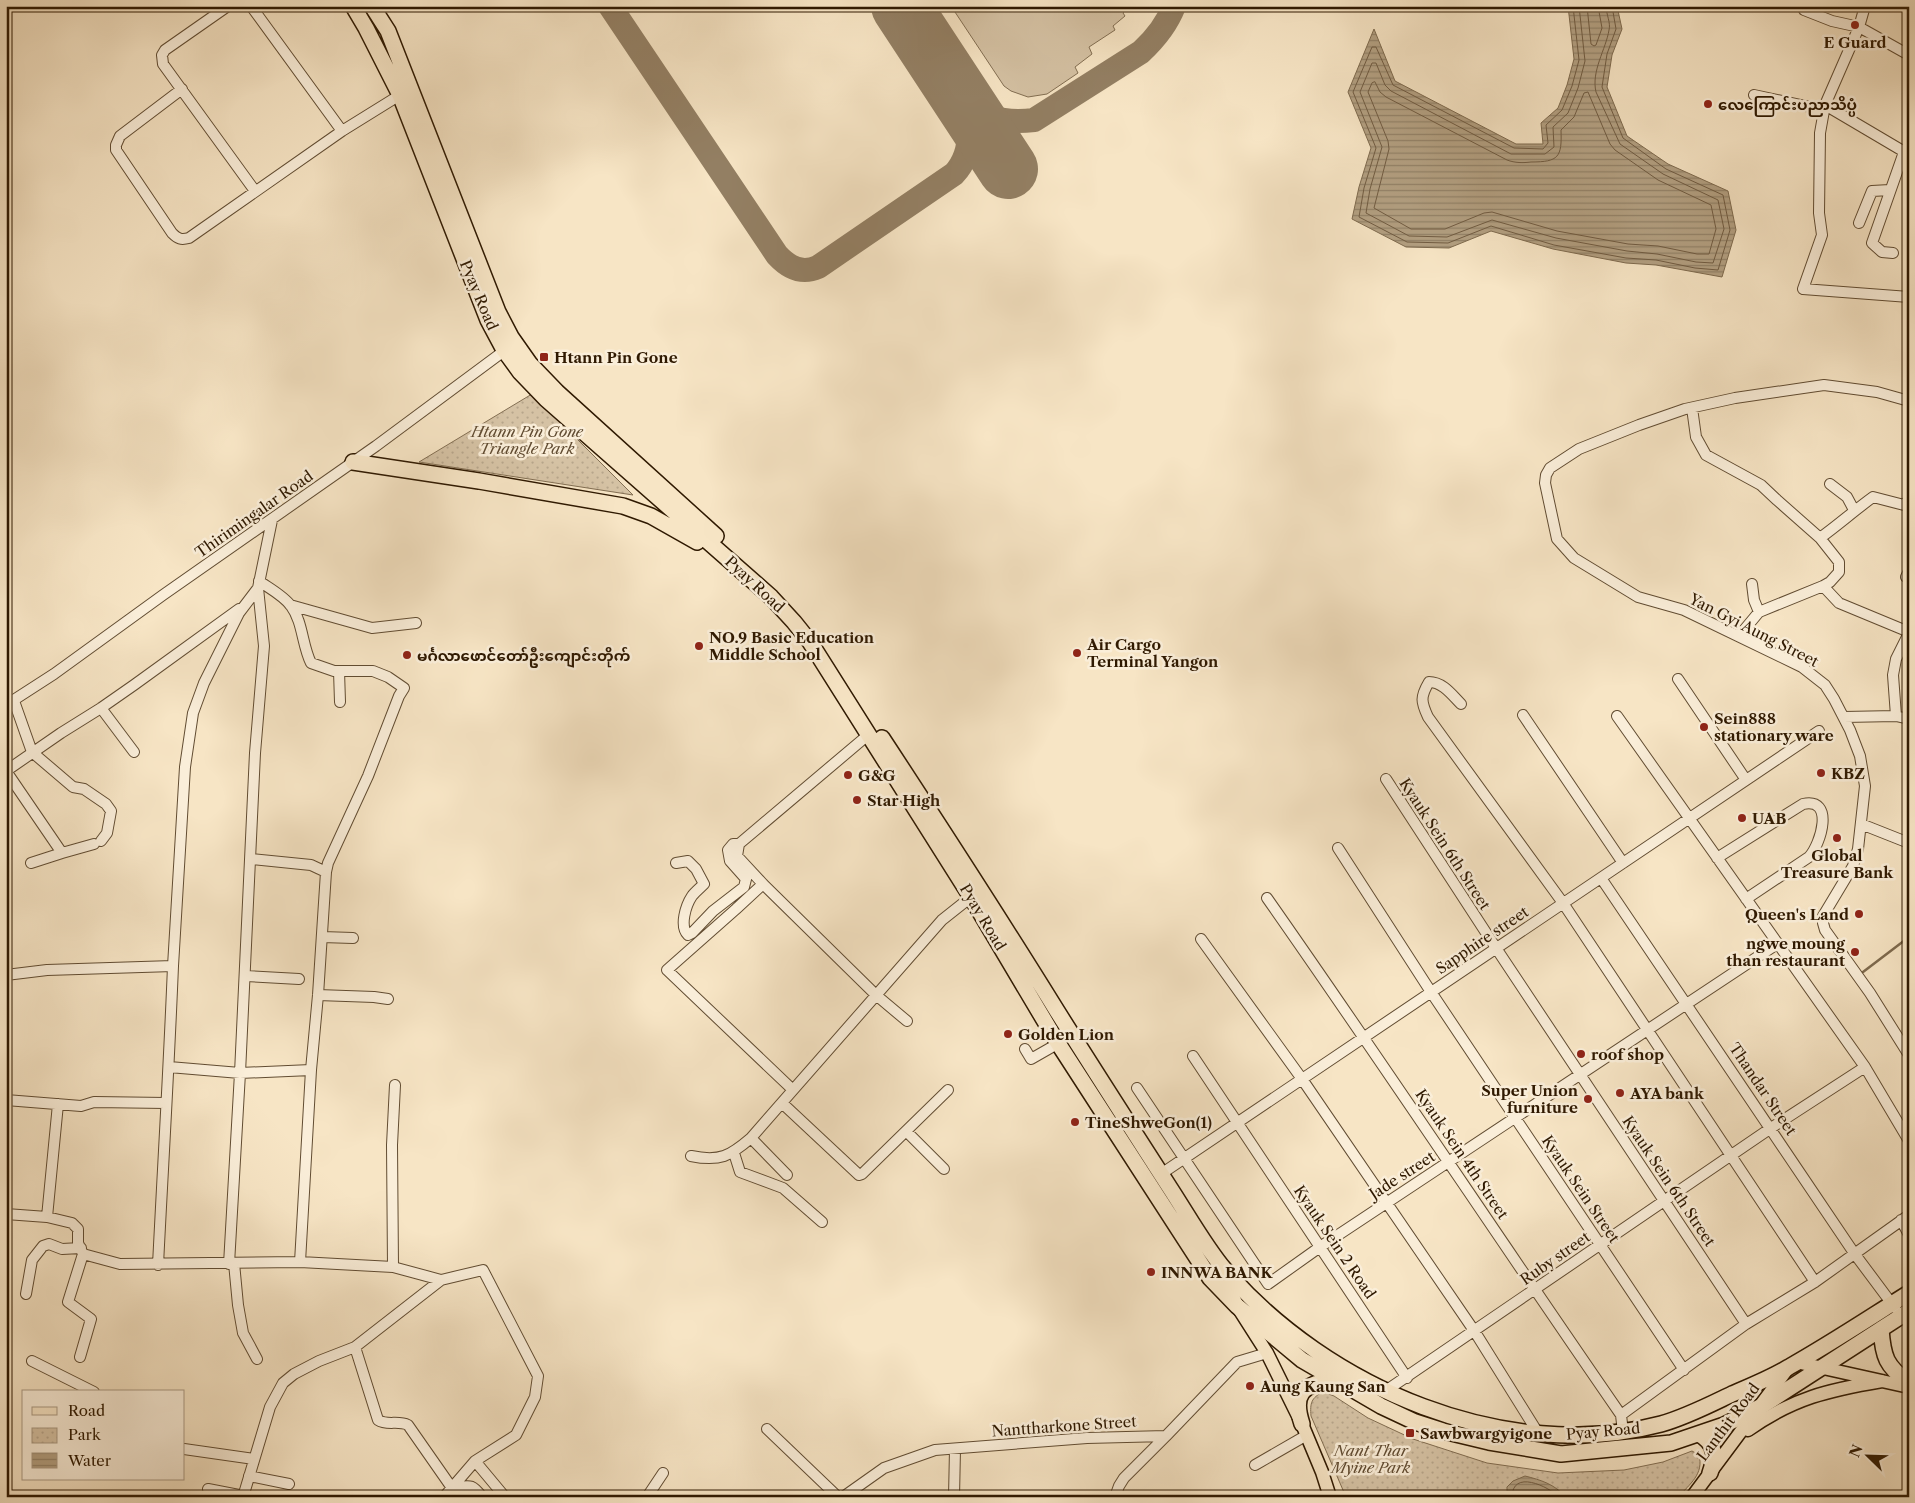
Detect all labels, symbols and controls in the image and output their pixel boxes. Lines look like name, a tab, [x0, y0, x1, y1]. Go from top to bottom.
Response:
marker: E Guard	[1849, 19, 1861, 31]
place label: E Guard	[1823, 33, 1887, 52]
place label: လေကြောင်းပညာသိပ္ပံ	[1718, 95, 1857, 117]
marker: လေကြောင်းပညာသိပ္ပံ	[1702, 98, 1714, 110]
street label: Pyay Road	[456, 257, 502, 333]
place label: Htann Pin Gone	[554, 348, 678, 367]
marker: Htann Pin Gone	[538, 351, 550, 363]
park label: Htann Pin Gone Triangle Park	[470, 422, 584, 458]
street label: Thirimingalar Road	[192, 466, 316, 562]
street label: Pyay Road	[721, 552, 789, 616]
street label: Yan Gyi Aung Street	[1685, 589, 1823, 671]
place label: NO.9 Basic Education Middle School	[709, 628, 875, 664]
place label: Air Cargo Terminal Yangon	[1086, 635, 1219, 671]
marker: NO.9 Basic Education Middle School	[693, 640, 705, 652]
place label: မင်္ဂလာဖောင်တော်ဦးကျောင်းတိုက်	[417, 646, 630, 668]
marker: Air Cargo Terminal Yangon	[1071, 647, 1083, 659]
marker: မင်္ဂလာဖောင်တော်ဦးကျောင်းတိုက်	[401, 649, 413, 661]
place label: Sein888 stationary ware	[1714, 709, 1834, 745]
marker: Sein888 stationary ware	[1698, 721, 1710, 733]
place label: KBZ	[1831, 764, 1865, 783]
place label: G&G	[858, 766, 896, 785]
marker: KBZ	[1815, 767, 1827, 779]
marker: G&G	[842, 769, 854, 781]
street label: Kyauk Sein 6th Street	[1395, 775, 1495, 914]
place label: Star High	[867, 791, 941, 810]
marker: Star High	[851, 794, 863, 806]
place label: UAB	[1752, 809, 1786, 828]
marker: UAB	[1736, 812, 1748, 824]
marker: Global Treasure Bank	[1831, 832, 1843, 844]
place label: Global Treasure Bank	[1781, 846, 1894, 882]
street label: Pyay Road	[956, 880, 1010, 954]
street label: Sapphire street	[1432, 902, 1533, 978]
place label: Queen's Land	[1745, 905, 1849, 924]
marker: Queen's Land	[1853, 908, 1865, 920]
place label: ngwe moung than restaurant	[1726, 934, 1845, 970]
marker: ngwe moung than restaurant	[1849, 946, 1861, 958]
place label: Golden Lion	[1018, 1025, 1115, 1044]
marker: Golden Lion	[1002, 1028, 1014, 1040]
street label: Thandar Street	[1725, 1039, 1801, 1139]
place label: roof shop	[1591, 1045, 1664, 1064]
marker: roof shop	[1575, 1048, 1587, 1060]
place label: Super Union furniture	[1481, 1081, 1579, 1117]
place label: AYA bank	[1629, 1084, 1705, 1103]
street label: Kyauk Sein 4th Street	[1411, 1085, 1513, 1223]
marker: AYA bank	[1614, 1087, 1626, 1099]
marker: Super Union furniture	[1582, 1093, 1594, 1105]
street label: Kyauk Sein 6th Street	[1618, 1112, 1720, 1250]
place label: TineShweGon(1)	[1085, 1113, 1212, 1132]
marker: TineShweGon(1)	[1069, 1116, 1081, 1128]
street label: Kyauk Sein Street	[1538, 1132, 1624, 1247]
street label: Jade street	[1364, 1146, 1439, 1204]
street label: Kyauk Sein 2 Road	[1290, 1182, 1380, 1302]
street label: Ruby street	[1516, 1227, 1594, 1289]
place label: INNWA BANK	[1161, 1263, 1273, 1282]
marker: INNWA BANK	[1145, 1266, 1157, 1278]
place label: Aung Kaung San	[1259, 1377, 1387, 1396]
street label: Lanthit Road	[1692, 1379, 1764, 1465]
marker: Aung Kaung San	[1244, 1380, 1256, 1392]
legend	[22, 1390, 185, 1480]
text: Road	[68, 1401, 105, 1420]
street label: Nanttharkone Street	[991, 1411, 1138, 1441]
street label: Pyay Road	[1565, 1418, 1641, 1444]
place label: Sawbwargyigone	[1420, 1424, 1552, 1443]
text: Park	[68, 1425, 102, 1444]
marker: Sawbwargyigone	[1404, 1427, 1416, 1439]
north arrow	[1842, 1430, 1892, 1480]
park label: Nant Thar Myine Park	[1330, 1441, 1411, 1477]
text: N	[1845, 1442, 1867, 1460]
text: Water	[67, 1451, 112, 1470]

